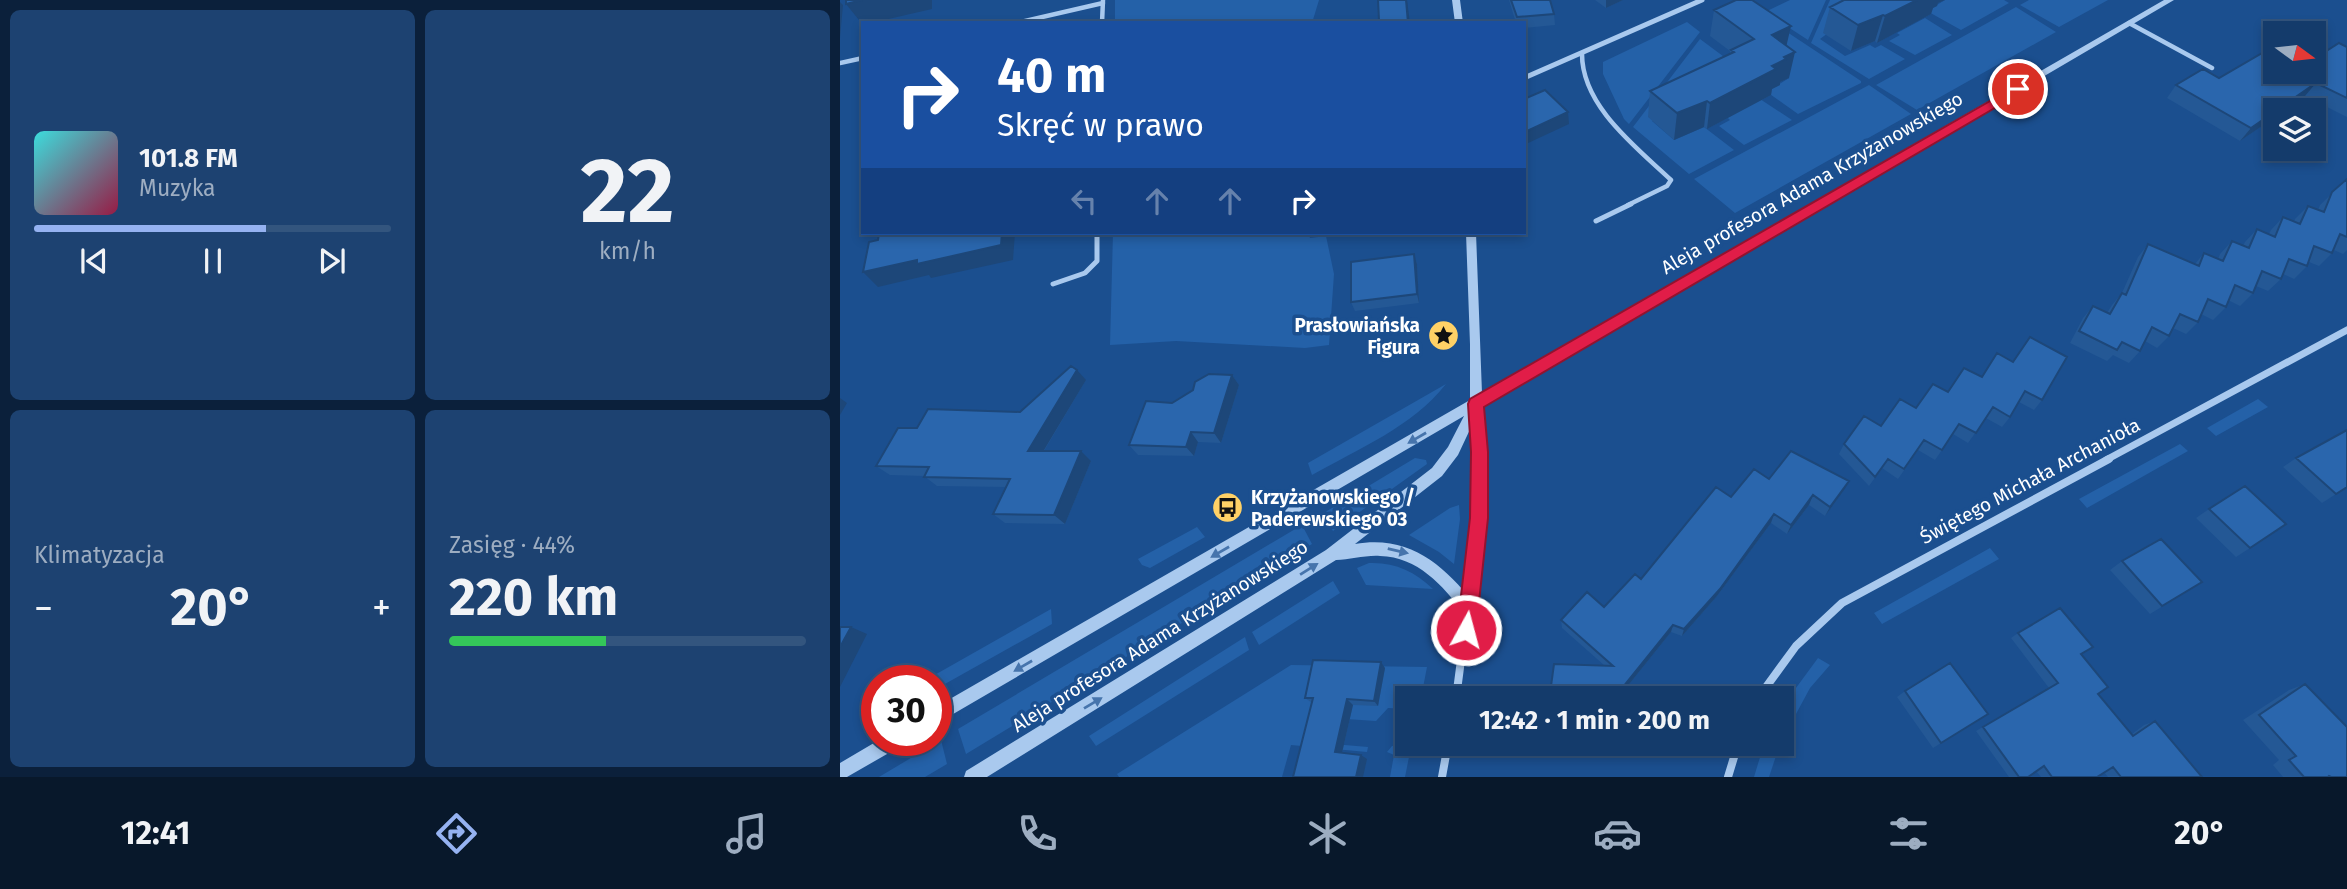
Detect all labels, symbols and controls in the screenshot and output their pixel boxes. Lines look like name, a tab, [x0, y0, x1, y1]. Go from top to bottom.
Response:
north arrow	[2263, 21, 2326, 84]
map controls	[2263, 21, 2326, 161]
text: 40 m	[997, 46, 1106, 105]
icon: right	[882, 49, 973, 140]
pin	[1988, 59, 2048, 119]
icon: arrive	[1999, 70, 2037, 108]
street label: Aleja profesora Adama Krzyżanowskiego	[1657, 87, 1967, 279]
button: layers	[2263, 98, 2326, 161]
text: Skręć w prawo	[997, 106, 1204, 144]
text: 22	[580, 137, 675, 246]
text: 101.8 FM	[139, 143, 238, 174]
text: Muzyka	[139, 174, 216, 202]
icon: left	[1065, 182, 1103, 220]
icon: ahead	[1138, 182, 1176, 220]
icon: ahead	[1211, 182, 1249, 220]
icon: right	[1284, 182, 1322, 220]
text: km/h	[599, 237, 656, 265]
icon: previous	[75, 242, 113, 280]
icon: pause	[194, 242, 232, 280]
icon: next	[313, 242, 351, 280]
place label: Prasłowiańska Figura	[1294, 314, 1420, 359]
place icon: Prasłowiańska Figura	[1426, 319, 1460, 353]
street label: Świętego Michała Archanioła	[1916, 413, 2144, 549]
one-way arrow	[1407, 432, 1426, 444]
place label: Krzyżanowskiego / Paderewskiego 03	[1251, 486, 1415, 531]
bus stop icon: Krzyżanowskiego / Paderewskiego 03	[1211, 491, 1245, 525]
text: Zasięg · 44%	[449, 531, 575, 559]
street label: Aleja profesora Adama Krzyżanowskiego	[1008, 535, 1312, 737]
text: Klimatyzacja	[34, 541, 165, 569]
one-way arrow	[1210, 546, 1229, 558]
one-way arrow	[1387, 546, 1409, 557]
one-way arrow	[1299, 563, 1319, 576]
text: 220 km	[449, 566, 618, 629]
text: 20°	[170, 576, 255, 639]
text: −	[34, 585, 53, 631]
text: +	[372, 585, 391, 631]
position arrow	[1429, 593, 1503, 667]
one-way arrow	[1013, 660, 1033, 672]
speed limit sign: 30	[861, 665, 952, 756]
one-way arrow	[1083, 696, 1103, 709]
text: 12:42 · 1 min · 200 m	[1479, 705, 1710, 736]
icon: directions	[432, 809, 481, 858]
icon: music	[722, 809, 771, 858]
icon: phone	[1013, 809, 1062, 858]
icon: climate	[1303, 809, 1352, 858]
icon: car	[1593, 809, 1642, 858]
icon: filters	[1884, 809, 1933, 858]
text: 12:41	[121, 814, 190, 852]
text: 20°	[2174, 814, 2226, 852]

